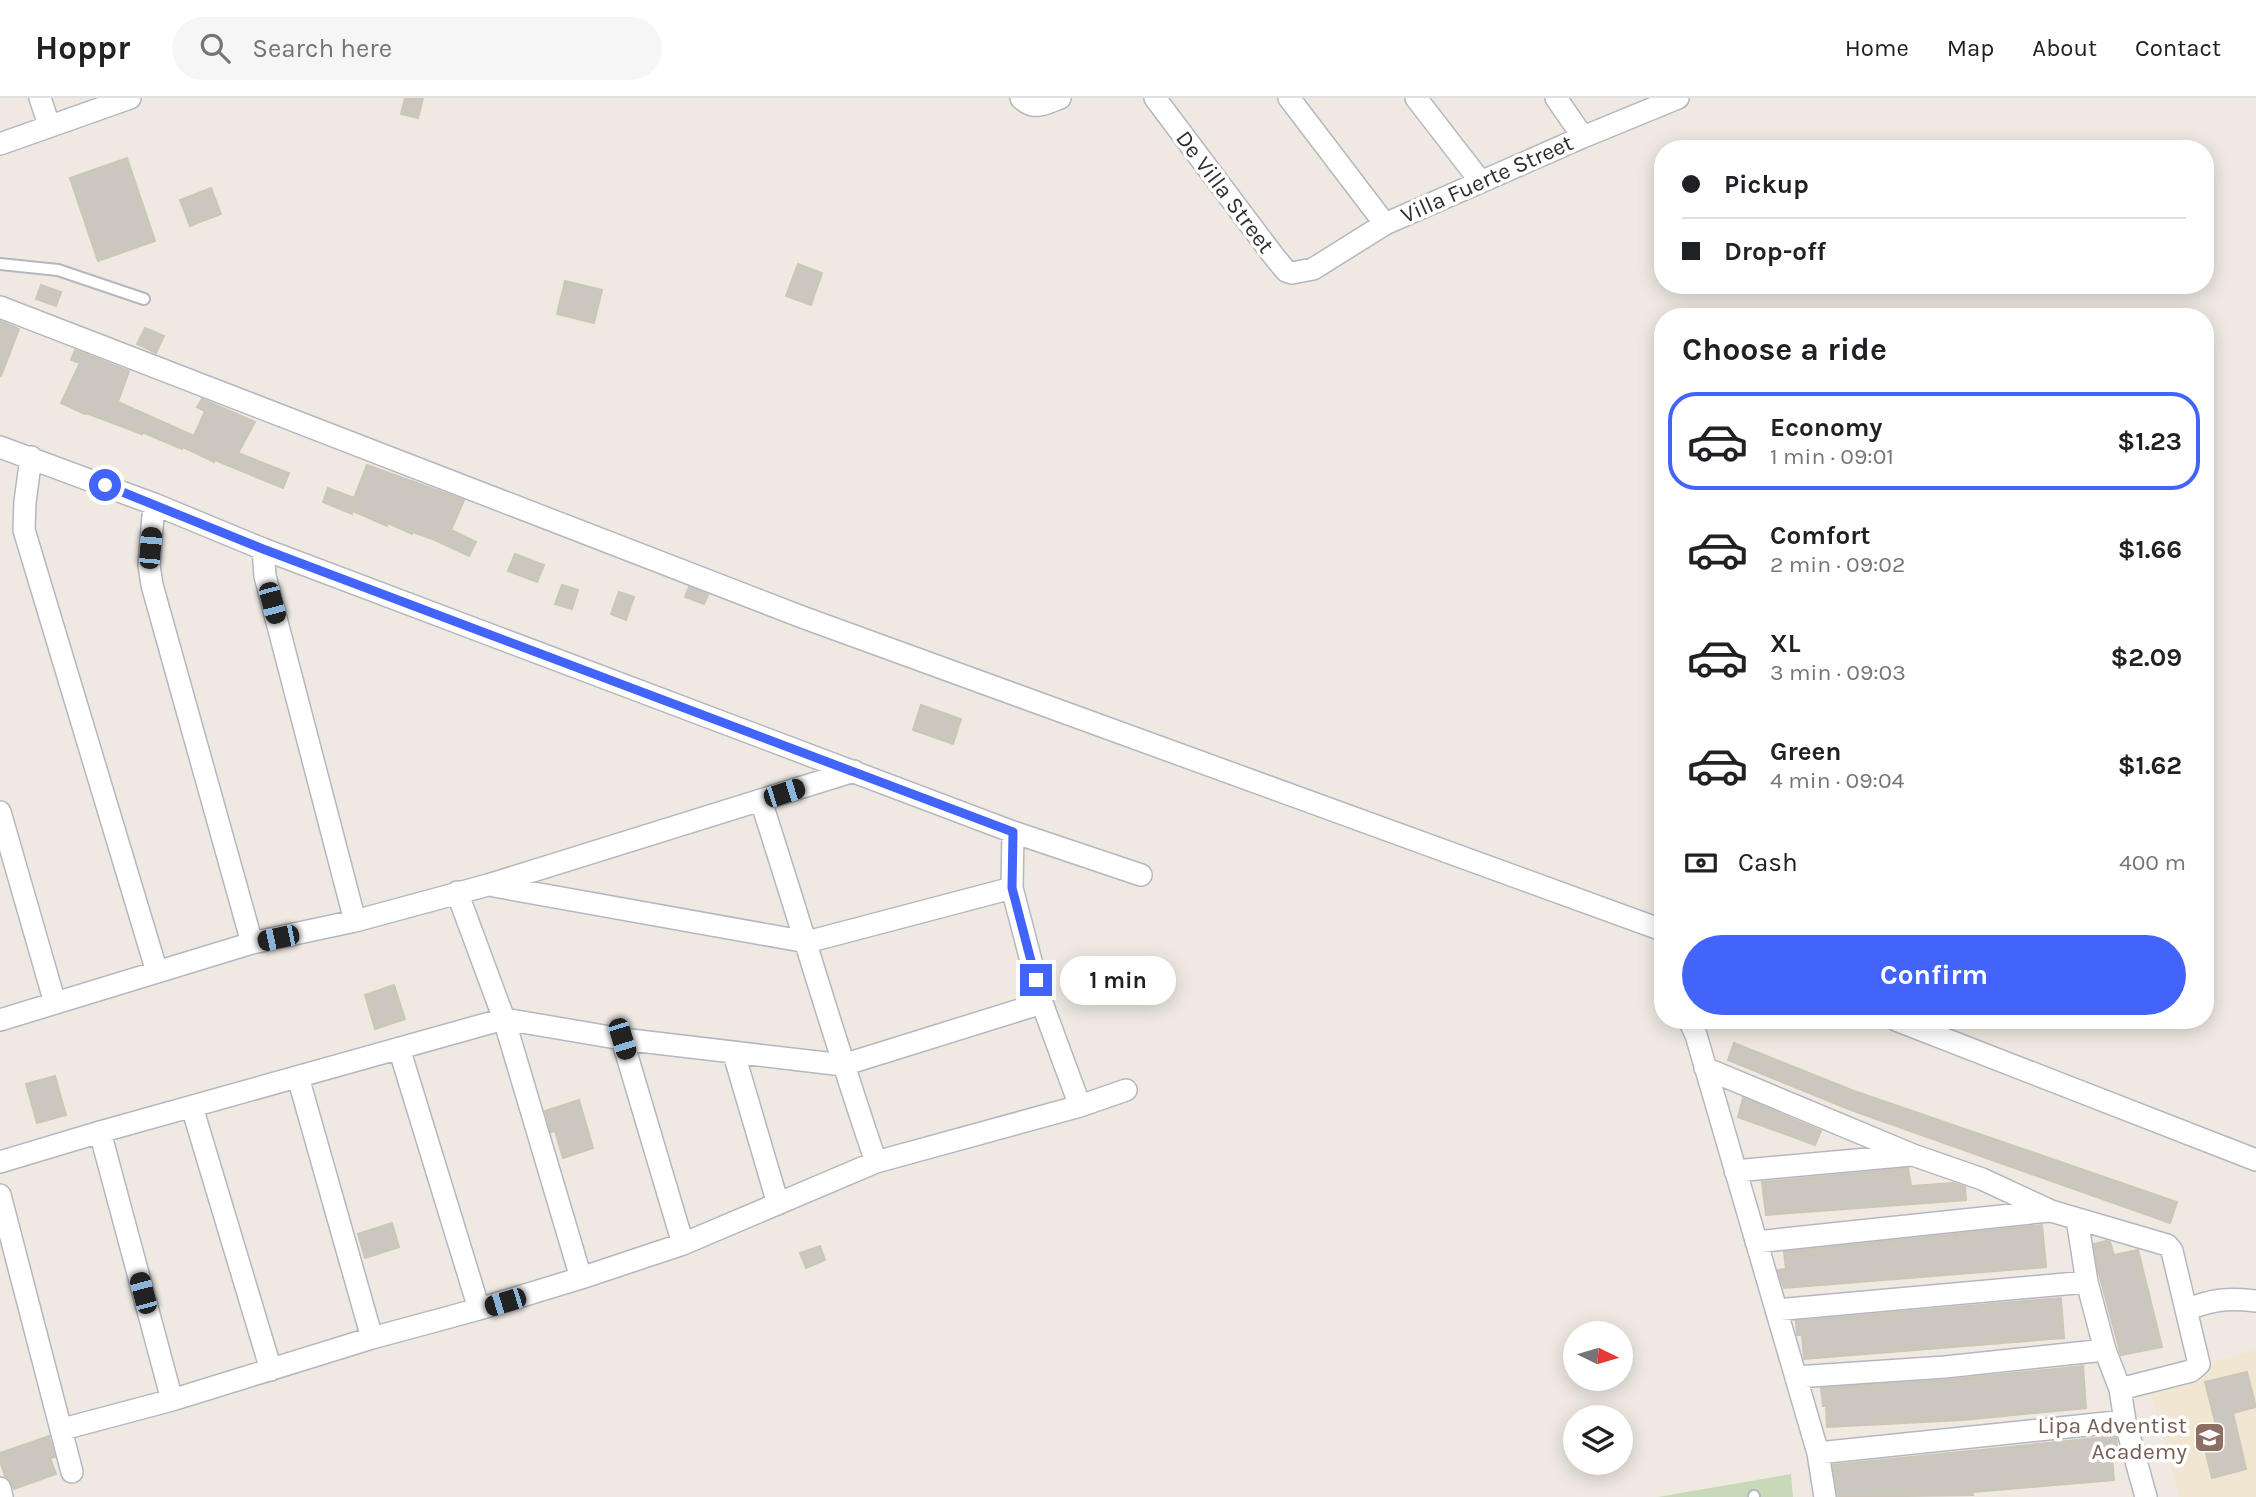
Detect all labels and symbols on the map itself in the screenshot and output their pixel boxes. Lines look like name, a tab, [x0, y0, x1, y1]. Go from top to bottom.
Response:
street label: De Villa Street	[1170, 125, 1280, 259]
street label: Villa Fuerte Street	[1397, 129, 1577, 229]
route start	[89, 469, 121, 501]
car	[138, 526, 163, 570]
car	[257, 580, 288, 626]
car	[761, 777, 808, 809]
car	[256, 923, 301, 953]
callout: 1 min	[1060, 956, 1176, 1004]
route end	[1020, 964, 1052, 996]
car	[606, 1016, 639, 1062]
car	[128, 1270, 159, 1316]
car	[482, 1286, 529, 1318]
north arrow	[1563, 1321, 1633, 1391]
place label: Lipa Adventist Academy	[2038, 1412, 2187, 1465]
school or university icon: Lipa Adventist Academy	[2193, 1421, 2227, 1455]

